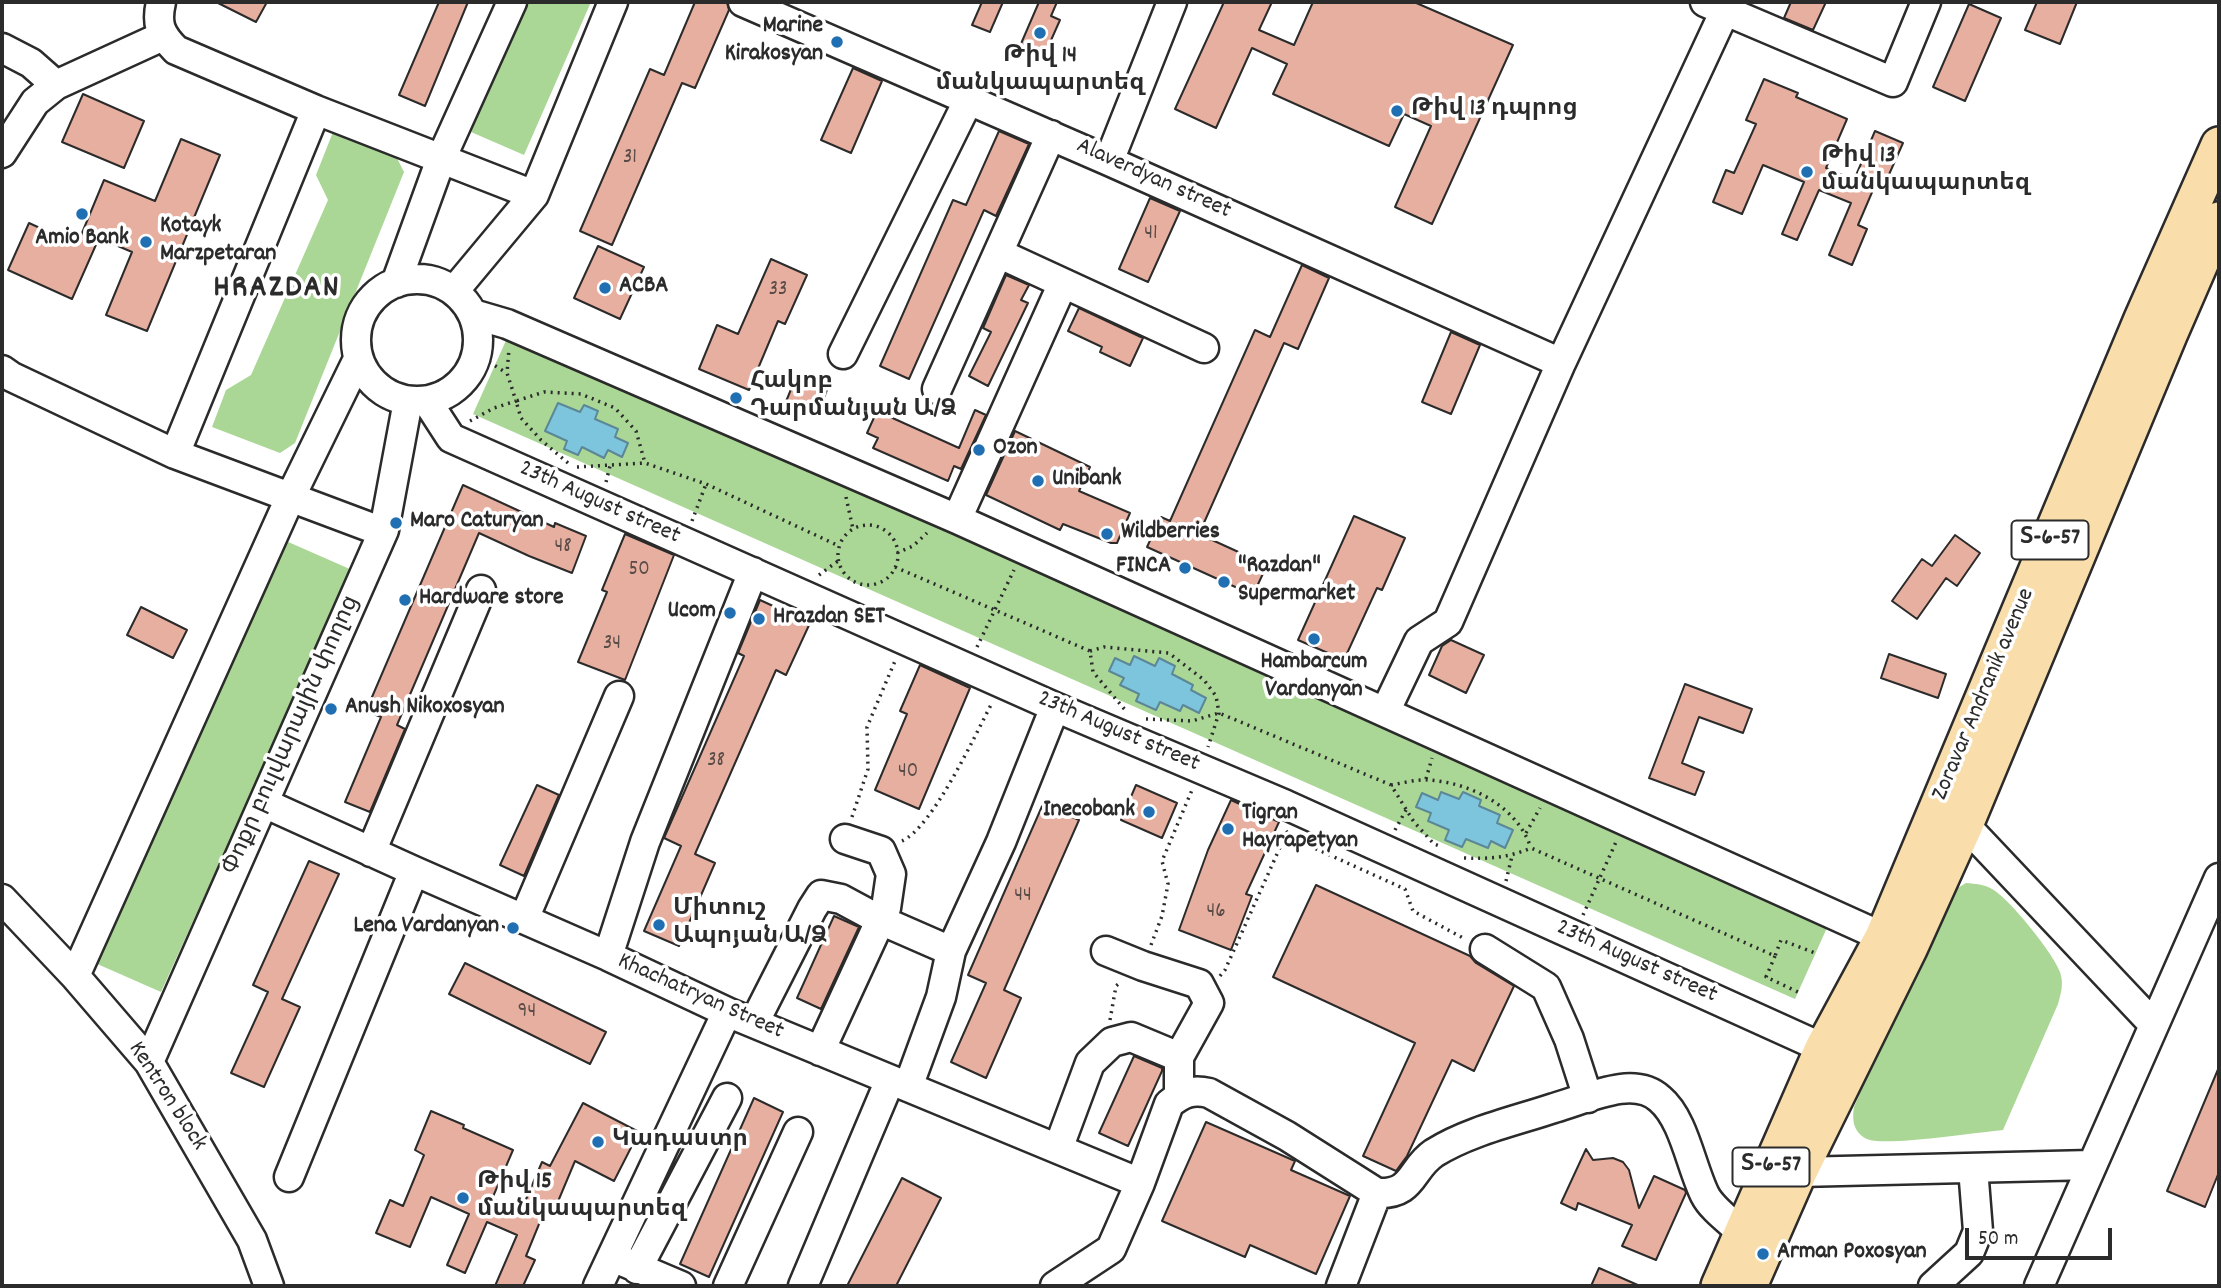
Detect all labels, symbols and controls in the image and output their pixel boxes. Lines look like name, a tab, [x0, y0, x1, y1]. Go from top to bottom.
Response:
place label: Marine Kirakosyan	[725, 14, 823, 70]
marker: Թիվ 14 մանկապարտեզ	[1032, 25, 1048, 41]
marker: Marine Kirakosyan	[829, 34, 845, 50]
place label: Թիվ 14 մանկապարտեզ	[935, 44, 1145, 100]
place label: Թիվ 13 դպրոց	[1411, 97, 1578, 125]
marker: Թիվ 13 դպրոց	[1389, 103, 1405, 119]
street label: Alaverdyan street	[1071, 133, 1235, 227]
place label: Թիվ 13 մանկապարտեզ	[1821, 144, 2030, 200]
house number: 31	[623, 146, 637, 172]
marker: Թիվ 13 մանկապարտեզ	[1799, 164, 1815, 180]
marker: Amio Bank	[74, 206, 90, 222]
place label: Kotayk Marzpetaran	[160, 214, 276, 270]
house number: 41	[1144, 222, 1158, 248]
place label: Amio Bank	[35, 226, 129, 254]
marker: Kotayk Marzpetaran	[138, 234, 154, 250]
district label: HRAZDAN	[214, 272, 340, 310]
place label: ACBA	[619, 274, 668, 302]
house number: 33	[769, 278, 787, 304]
marker: ACBA	[597, 280, 613, 296]
place label: Հակոբ Դարմանյան Ա/Ձ	[750, 370, 957, 426]
marker: Հակոբ Դարմանյան Ա/Ձ	[728, 390, 744, 406]
place label: Ozon	[993, 436, 1038, 464]
marker: Ozon	[971, 442, 987, 458]
street label: 23th August street	[514, 456, 684, 552]
place label: Unibank	[1052, 467, 1122, 495]
marker: Unibank	[1030, 473, 1046, 489]
place label: Maro Caturyan	[410, 509, 544, 537]
marker: Maro Caturyan	[388, 515, 404, 531]
place label: Wildberries	[1121, 520, 1220, 548]
road number: Տ-6-57	[2011, 520, 2088, 560]
marker: Wildberries	[1099, 526, 1115, 542]
house number: 48	[554, 535, 572, 561]
place label: FINCA	[1116, 554, 1171, 582]
place label: "Razdan" Supermarket	[1238, 554, 1355, 610]
house number: 50	[628, 558, 650, 584]
marker: FINCA	[1177, 560, 1193, 576]
marker: "Razdan" Supermarket	[1216, 574, 1232, 590]
street label: Zoravar Andranik avenue	[1927, 585, 2043, 805]
place label: Hardware store	[419, 586, 563, 614]
street label: Փոքր բուլվարային փողոց	[218, 592, 368, 880]
marker: Hardware store	[397, 592, 413, 608]
place label: Ucom	[668, 599, 716, 627]
marker: Ucom	[722, 605, 738, 621]
place label: Hrazdan SET	[773, 605, 885, 633]
marker: Hrazdan SET	[751, 611, 767, 627]
marker: Hambarcum Vardanyan	[1306, 631, 1322, 647]
house number: 34	[603, 632, 621, 658]
place label: Hambarcum Vardanyan	[1260, 650, 1368, 706]
street label: 23th August street	[1033, 686, 1203, 780]
place label: Anush Nikoxosyan	[345, 695, 505, 723]
marker: Anush Nikoxosyan	[323, 701, 339, 717]
house number: 38	[707, 749, 725, 775]
house number: 40	[898, 760, 918, 786]
place label: Inecobank	[1043, 798, 1135, 826]
place label: Tigran Hayrapetyan	[1242, 801, 1358, 857]
marker: Inecobank	[1141, 804, 1157, 820]
marker: Tigran Hayrapetyan	[1220, 821, 1236, 837]
house number: 44	[1014, 884, 1032, 910]
place label: Միտուշ Ապոյան Ա/Ձ	[673, 897, 827, 953]
house number: 46	[1206, 900, 1226, 926]
place label: Lena Vardanyan	[353, 914, 499, 942]
street label: 23th August street	[1551, 915, 1721, 1011]
marker: Միտուշ Ապոյան Ա/Ձ	[651, 917, 667, 933]
marker: Lena Vardanyan	[505, 920, 521, 936]
street label: Khachatryan Street	[612, 948, 788, 1048]
house number: 94	[518, 1000, 536, 1026]
street label: Kentron block	[120, 1037, 212, 1157]
place label: Կադաստր	[612, 1128, 748, 1156]
marker: Կադաստր	[590, 1134, 606, 1150]
road number: Տ-6-57	[1732, 1148, 1810, 1186]
place label: Թիվ 15 մանկապարտեզ	[477, 1170, 686, 1226]
marker: Թիվ 15 մանկապարտեզ	[455, 1190, 471, 1206]
scale bar	[1969, 1214, 2116, 1258]
text: 50 m	[1978, 1225, 2018, 1255]
place label: Arman Poxosyan	[1777, 1240, 1927, 1268]
marker: Arman Poxosyan	[1755, 1246, 1771, 1262]

